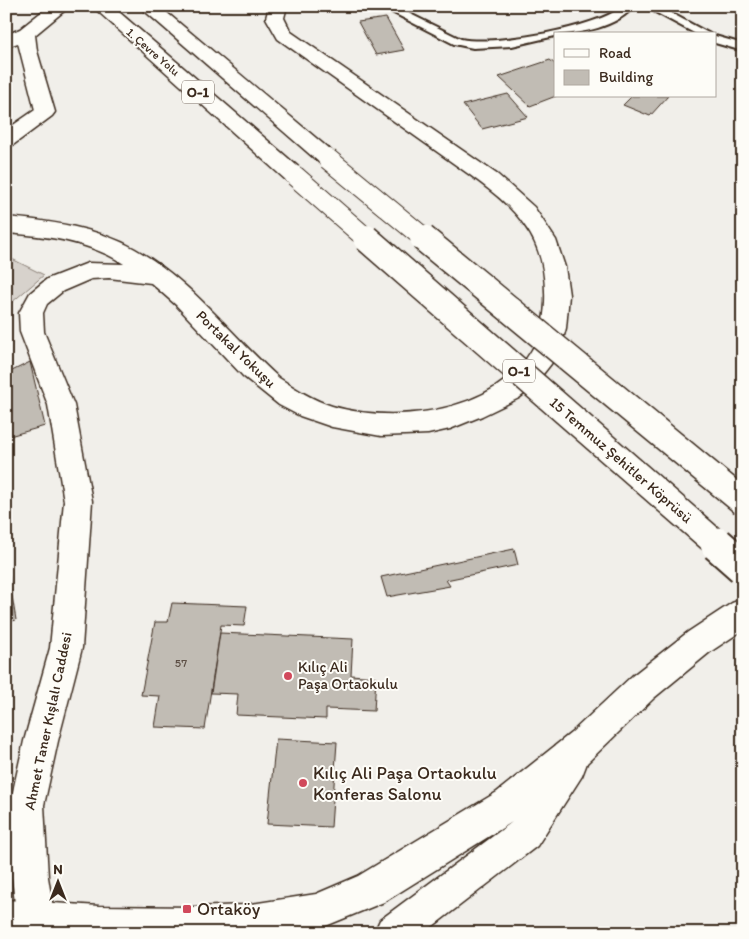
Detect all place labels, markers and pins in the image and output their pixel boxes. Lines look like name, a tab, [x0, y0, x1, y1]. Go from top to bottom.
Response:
place label: Kılıç Ali Paşa Ortaokulu	[298, 658, 398, 693]
marker: Kılıç Ali Paşa Ortaokulu	[282, 670, 294, 682]
place label: Kılıç Ali Paşa Ortaokulu Konferas Salonu	[313, 762, 497, 805]
marker: Kılıç Ali Paşa Ortaokulu Konferas Salonu	[297, 777, 309, 789]
place label: Ortaköy	[197, 898, 261, 920]
marker: Ortaköy	[181, 903, 193, 915]

